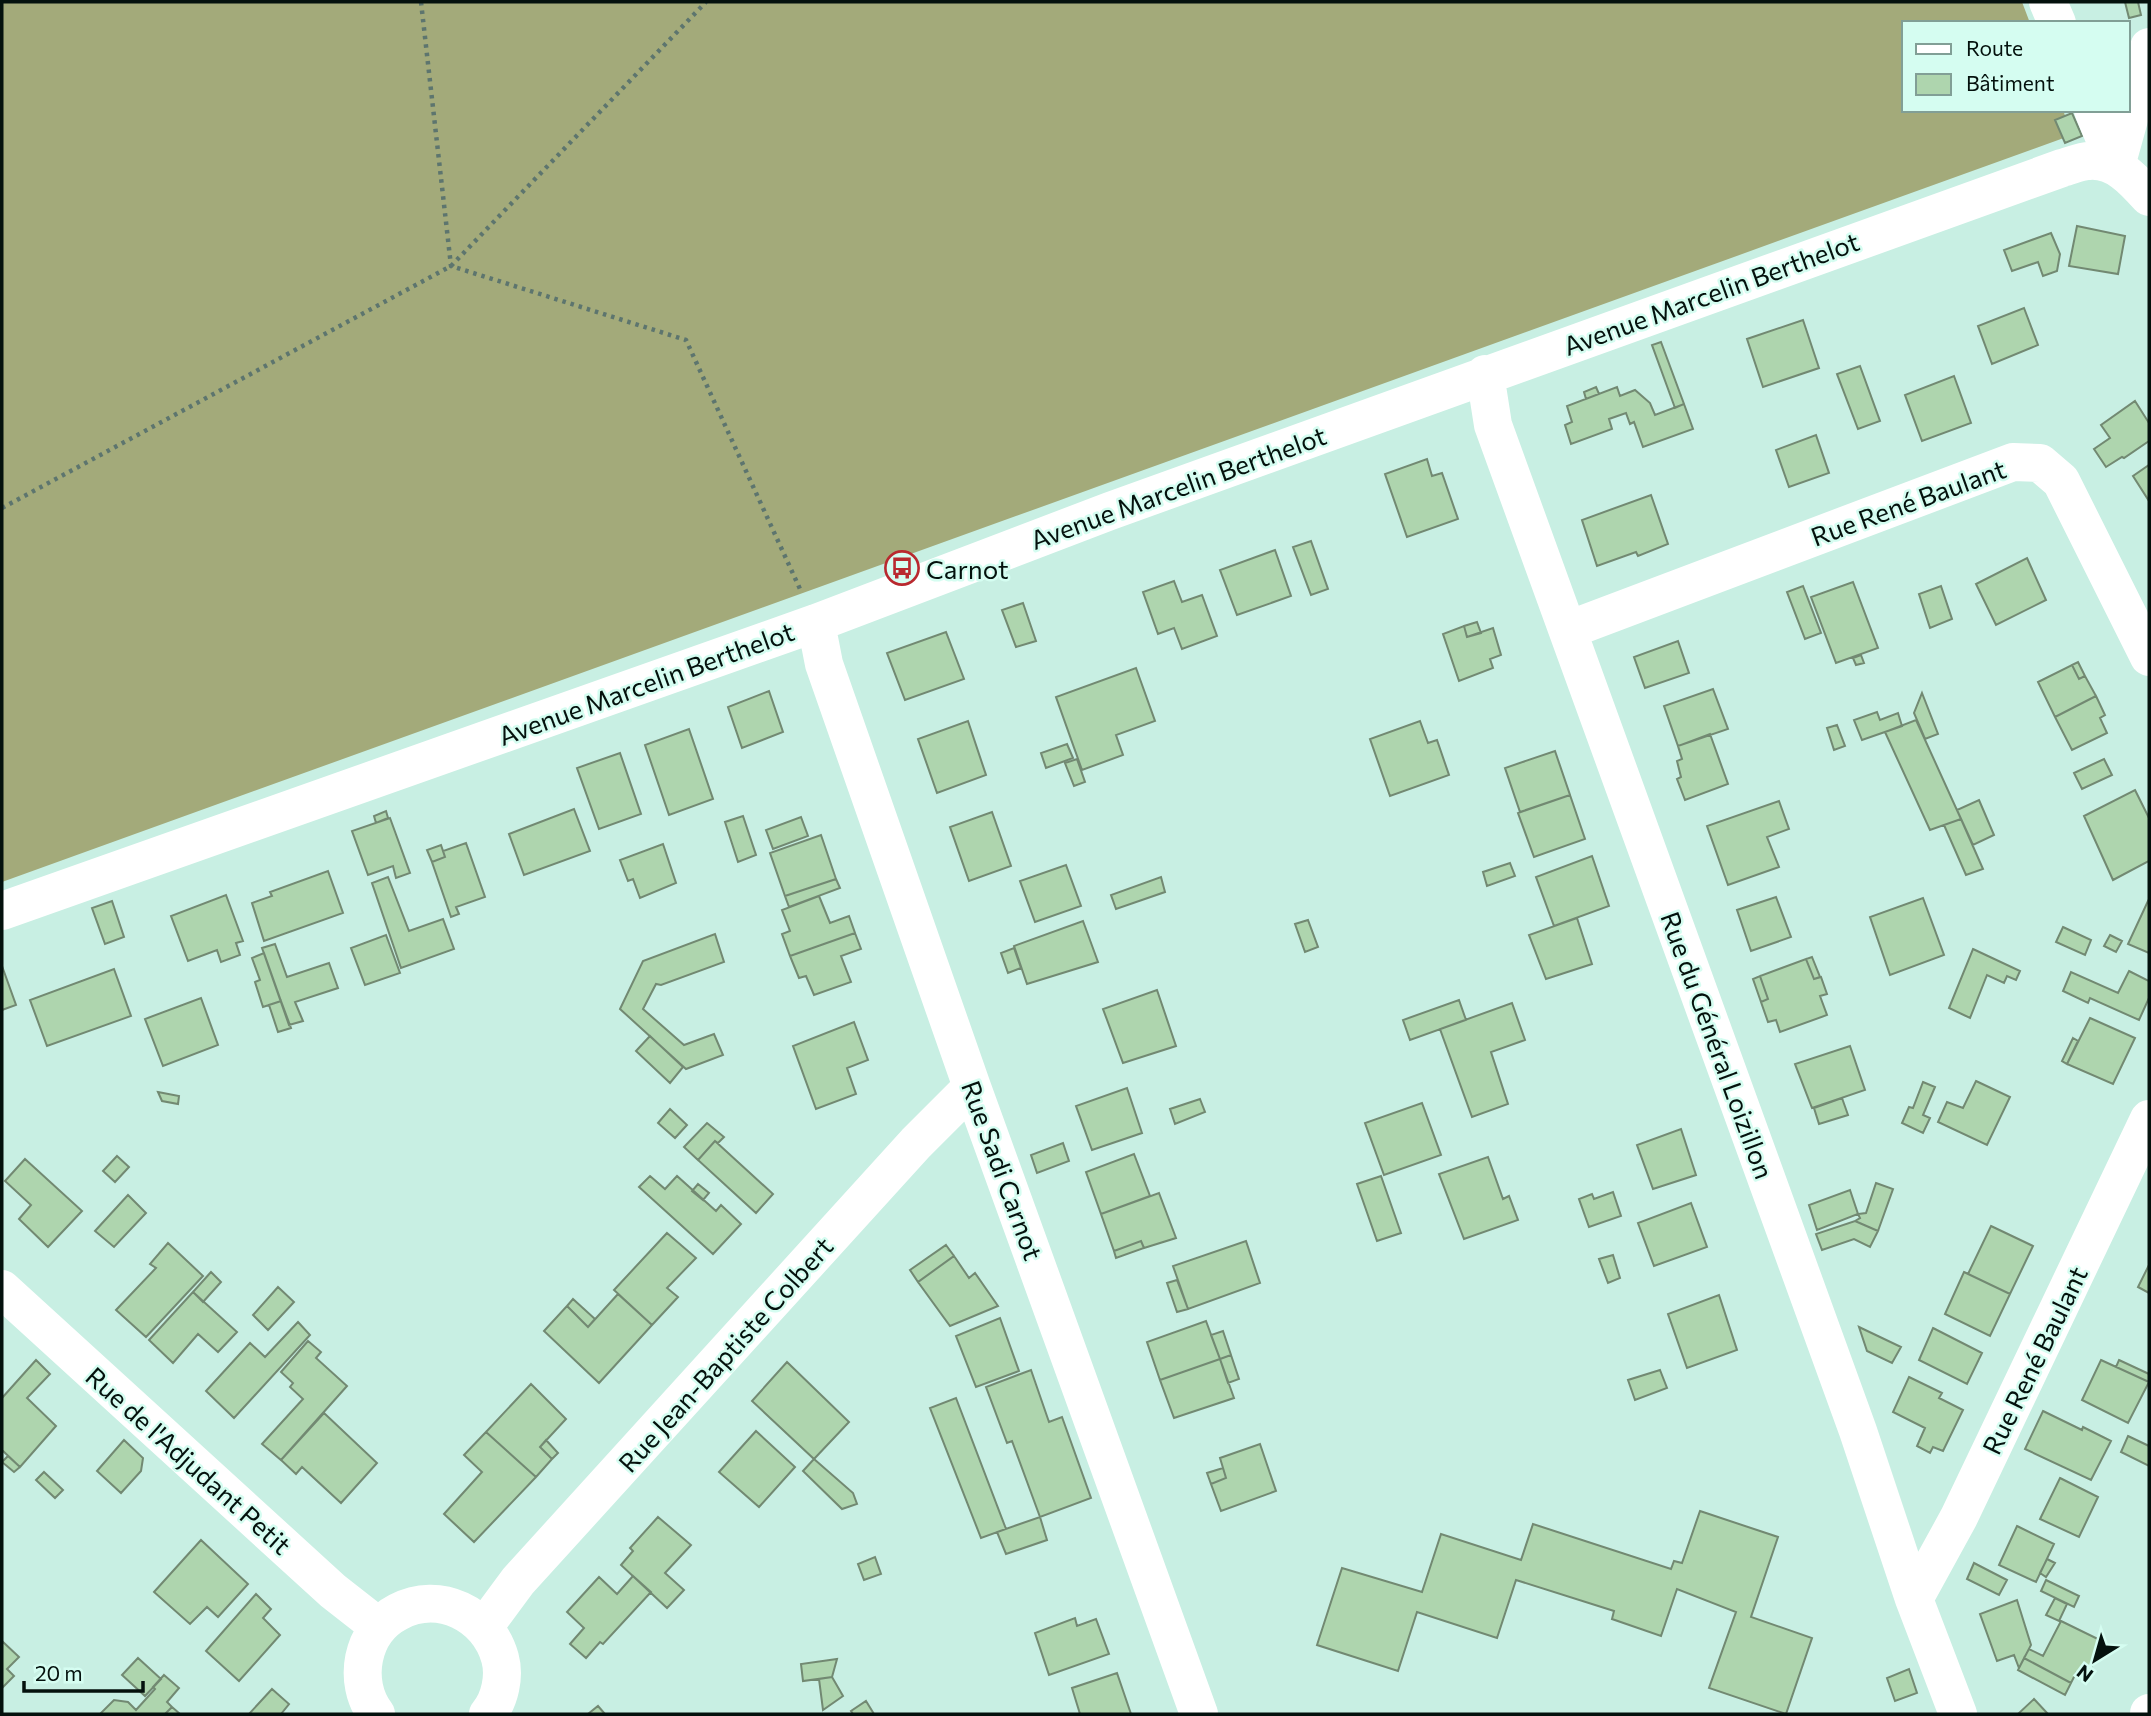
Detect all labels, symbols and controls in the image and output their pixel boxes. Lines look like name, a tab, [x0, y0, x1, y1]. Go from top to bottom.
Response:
legend	[1902, 21, 2130, 112]
text: Route	[1966, 35, 2023, 60]
text: Bâtiment	[1966, 70, 2055, 95]
street label: Avenue Marcelin Berthelot	[1559, 225, 1863, 361]
street label: Avenue Marcelin Berthelot	[1026, 419, 1330, 555]
street label: Rue René Baulant	[1806, 452, 2010, 552]
bus stop icon: Carnot	[883, 549, 921, 587]
place label: Carnot	[926, 553, 1009, 584]
street label: Avenue Marcelin Berthelot	[494, 615, 798, 751]
street label: Rue du Général Loizillon	[1655, 907, 1781, 1183]
street label: Rue Sadi Carnot	[956, 1076, 1050, 1264]
street label: Rue Jean-Baptiste Colbert	[611, 1230, 839, 1478]
street label: Rue René Baulant	[1975, 1261, 2093, 1459]
street label: Rue de l'Adjudant Petit	[80, 1360, 298, 1560]
north arrow	[2060, 1625, 2130, 1695]
scale bar	[24, 1650, 144, 1694]
text: 20 m	[35, 1660, 83, 1685]
text: N	[2072, 1660, 2097, 1687]

